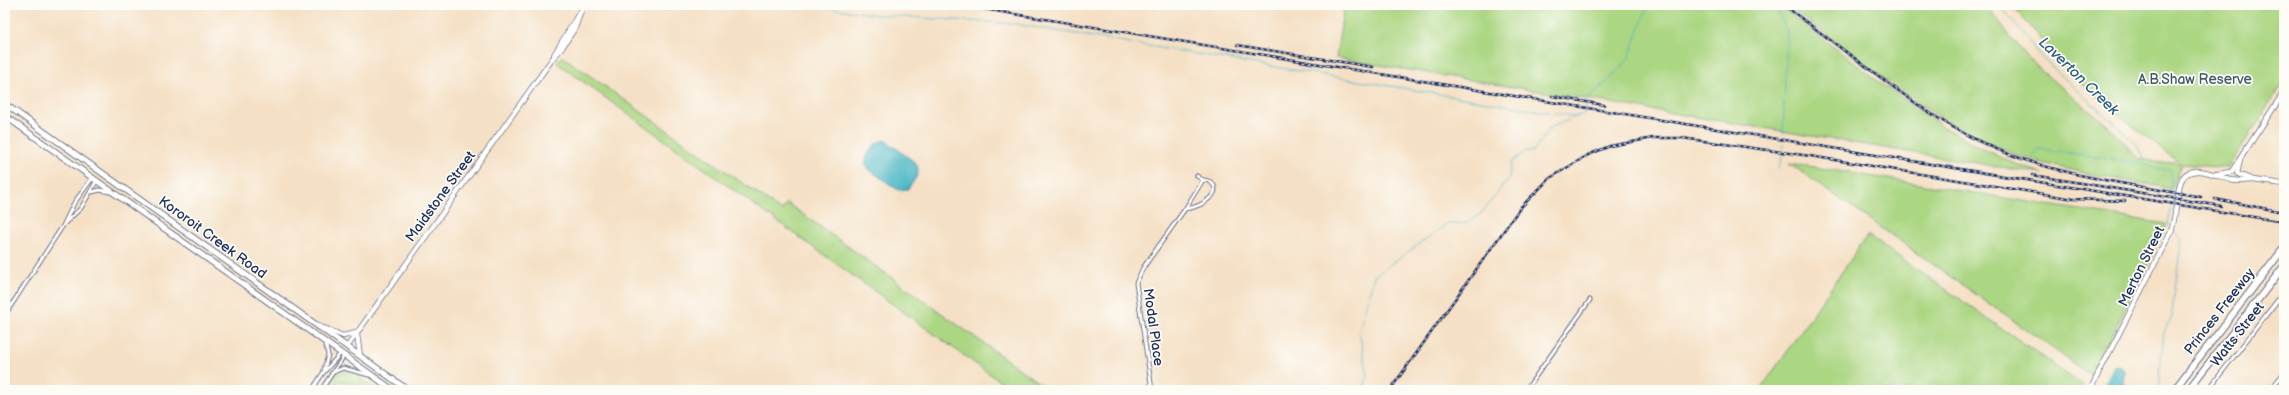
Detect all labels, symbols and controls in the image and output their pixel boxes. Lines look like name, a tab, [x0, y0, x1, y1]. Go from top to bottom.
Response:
water label: Laverton Creek	[2034, 33, 2123, 120]
park label: A.B.Shaw Reserve	[2138, 71, 2252, 88]
street label: Maidstone Street	[402, 147, 479, 245]
street label: Kororoit Creek Road	[155, 192, 270, 282]
street label: Merton Street	[2115, 223, 2169, 309]
street label: Princes Freeway	[2180, 264, 2259, 358]
street label: Modal Place	[1140, 287, 1167, 367]
street label: Watts Street	[2207, 298, 2268, 370]

